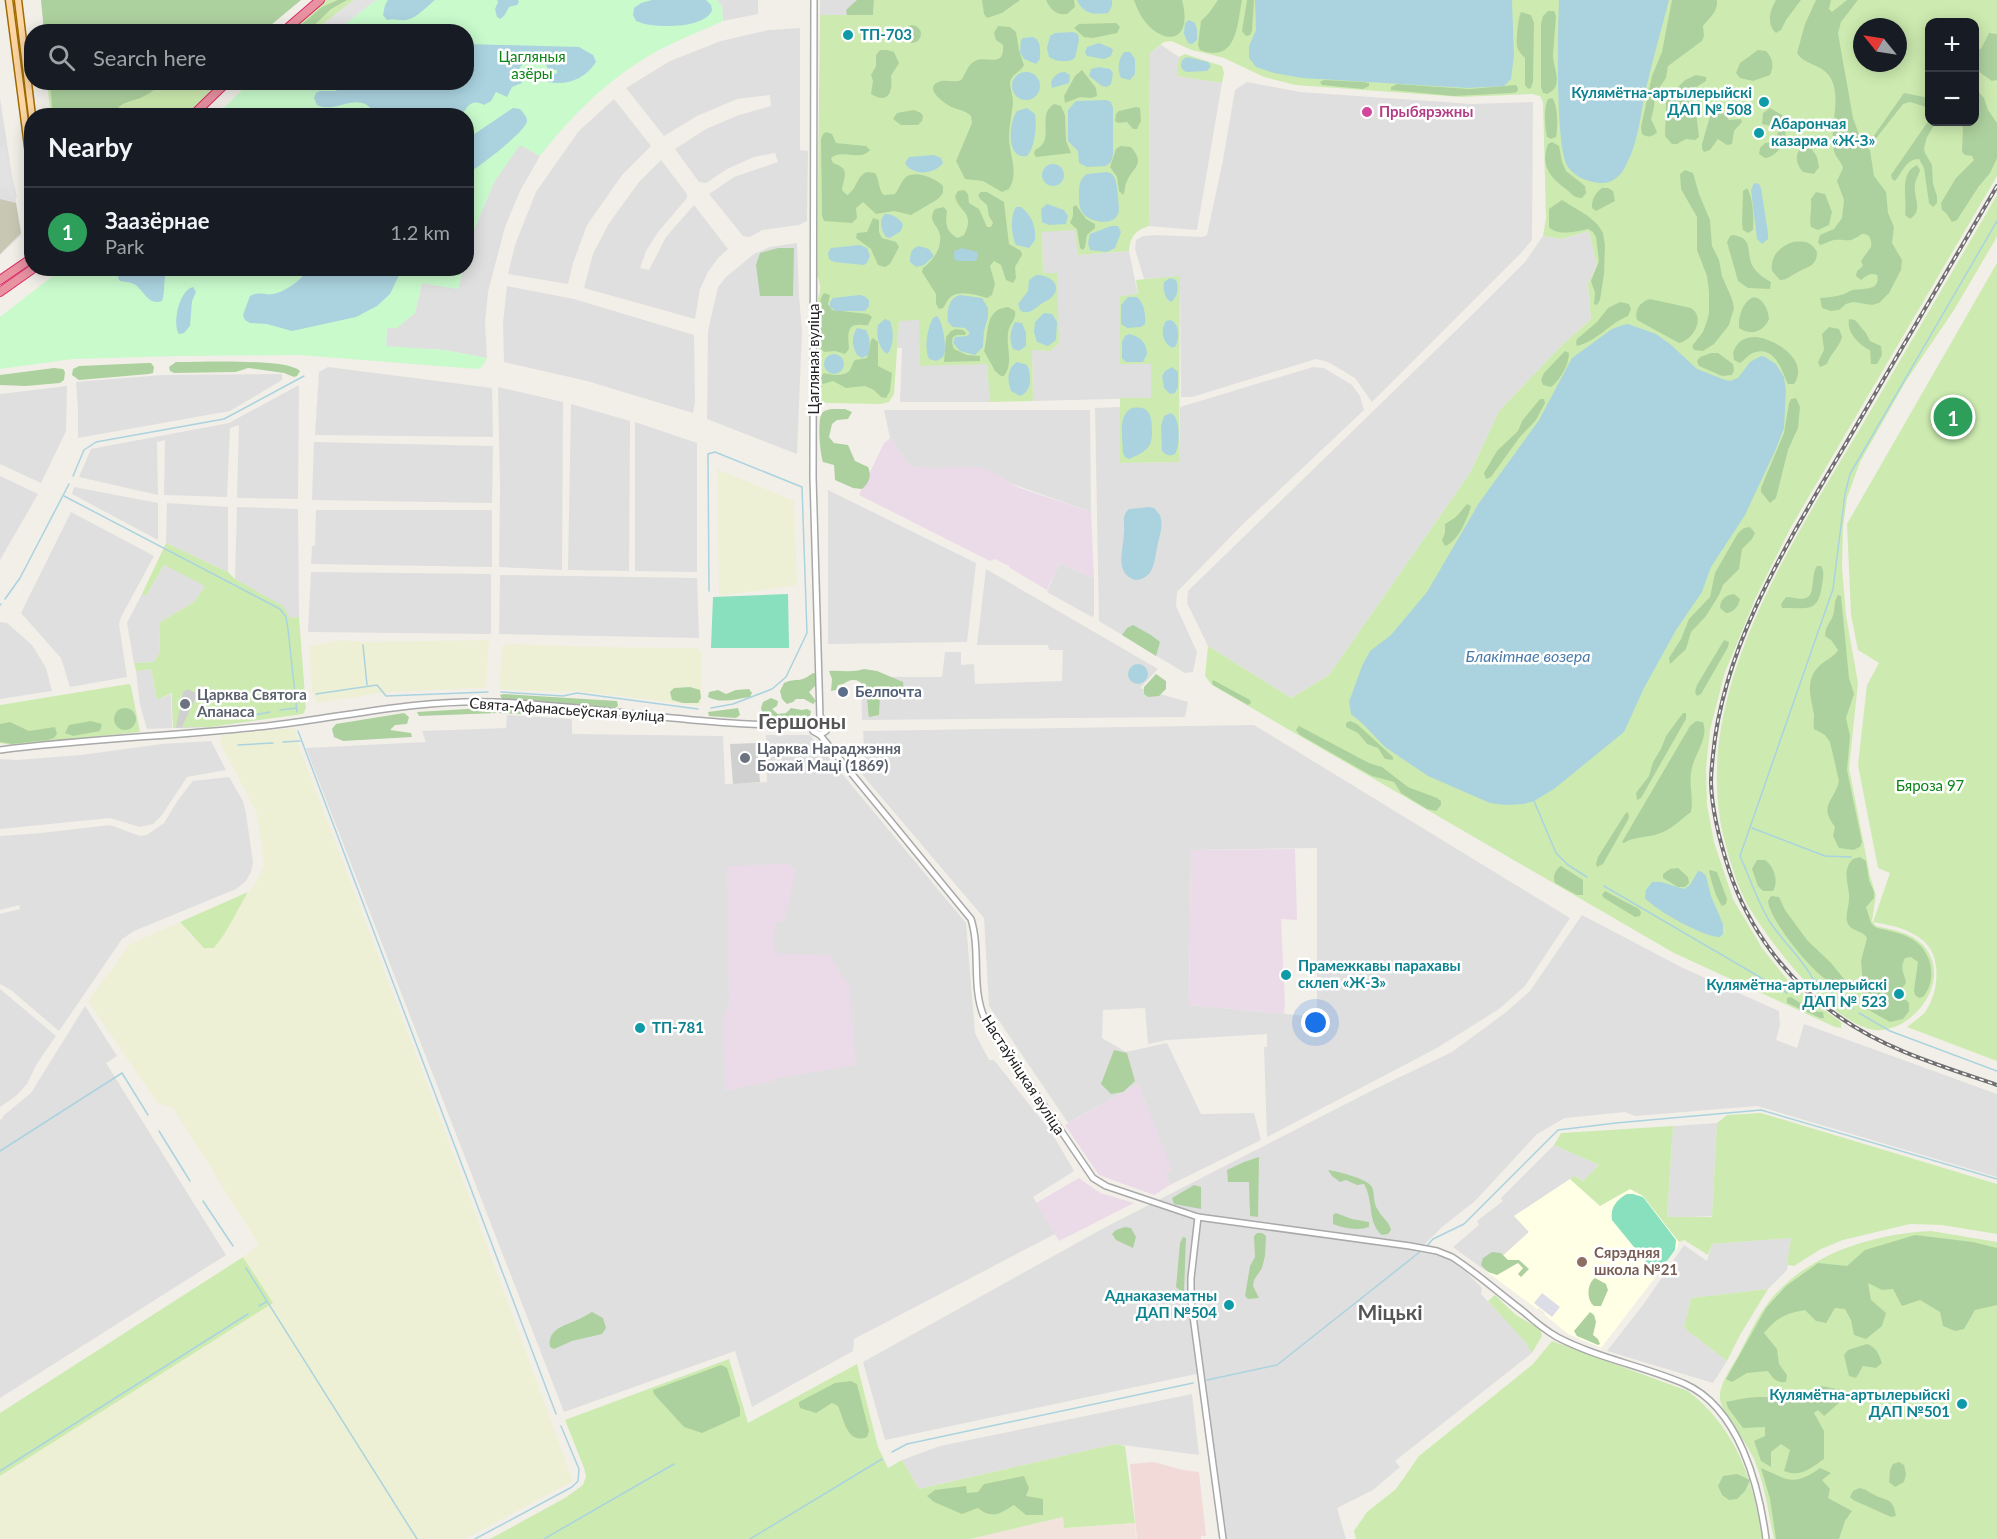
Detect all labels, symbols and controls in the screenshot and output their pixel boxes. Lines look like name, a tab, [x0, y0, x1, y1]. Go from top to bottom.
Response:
north arrow	[1853, 18, 1907, 72]
map controls	[1925, 18, 1979, 126]
button: +	[1925, 18, 1979, 72]
search box	[24, 24, 474, 90]
place label: ТП-703	[860, 25, 912, 43]
marker: ТП-703	[841, 28, 855, 42]
icon: search	[45, 41, 78, 74]
text: Search here	[93, 44, 206, 71]
park label: Цагляныя азёры	[498, 47, 566, 82]
button: −	[1925, 72, 1979, 126]
place label: Кулямётна-артылерыйскі ДАП № 508	[1571, 83, 1752, 118]
marker: Кулямётна-артылерыйскі ДАП № 508	[1757, 95, 1771, 109]
place label: Прыбярэжны	[1379, 102, 1473, 120]
marker: Прыбярэжны	[1360, 105, 1374, 119]
place label: Абарончая казарма «Ж-З»	[1770, 114, 1875, 149]
marker: Абарончая казарма «Ж-З»	[1752, 126, 1766, 140]
text: Nearby	[48, 131, 133, 163]
text: Заазёрнае	[105, 207, 210, 234]
text: 1	[62, 220, 73, 244]
text: 1.2 km	[390, 220, 450, 244]
text: Park	[105, 234, 144, 258]
street label: Цагляная вуліца	[804, 304, 822, 414]
pin: 1	[1934, 394, 1972, 440]
water label: Блакітнае возера	[1466, 646, 1590, 665]
place label: Белпочта	[855, 682, 922, 700]
place label: Царква Святога Апанаса	[196, 685, 307, 720]
marker: Белпочта	[836, 685, 850, 699]
street label: Свята-Афанасьеўская вуліца	[469, 693, 665, 725]
marker: Царква Святога Апанаса	[178, 697, 192, 711]
district label: Гершоны	[758, 708, 846, 733]
place label: Царква Нараджэння Божай Маці (1869)	[757, 739, 901, 774]
marker: Царква Нараджэння Божай Маці (1869)	[738, 751, 752, 765]
park label: Бяроза 97	[1896, 776, 1965, 794]
place label: Прамежкавы парахавы склеп «Ж-З»	[1298, 956, 1461, 991]
marker: Прамежкавы парахавы склеп «Ж-З»	[1279, 968, 1293, 982]
place label: Кулямётна-артылерыйскі ДАП № 523	[1706, 975, 1887, 1010]
marker: Кулямётна-артылерыйскі ДАП № 523	[1892, 987, 1906, 1001]
your location	[1301, 1008, 1330, 1037]
street label: Настаўніцкая вуліца	[978, 1011, 1069, 1138]
place label: ТП-781	[652, 1018, 704, 1036]
marker: ТП-781	[633, 1021, 647, 1035]
place label: Сярэдняя школа №21	[1594, 1243, 1678, 1278]
marker: Сярэдняя школа №21	[1575, 1255, 1589, 1269]
place label: Аднаказематны ДАП №504	[1104, 1286, 1217, 1321]
marker: Аднаказематны ДАП №504	[1222, 1298, 1236, 1312]
district label: Міцькі	[1358, 1299, 1422, 1324]
place label: Кулямётна-артылерыйскі ДАП №501	[1769, 1385, 1950, 1420]
marker: Кулямётна-артылерыйскі ДАП №501	[1955, 1397, 1969, 1411]

